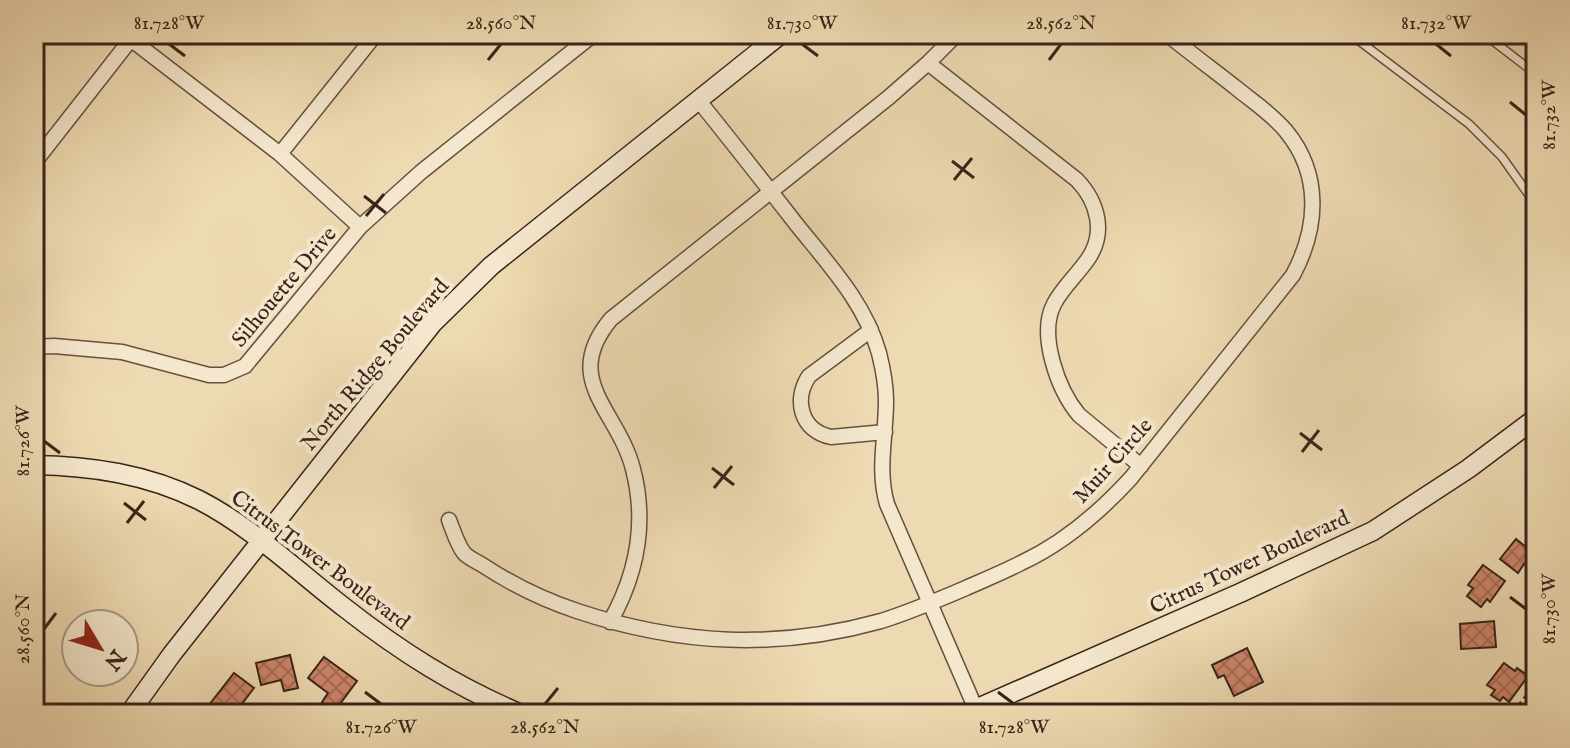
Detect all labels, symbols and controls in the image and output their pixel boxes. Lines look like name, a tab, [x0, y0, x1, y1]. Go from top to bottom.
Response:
text: 81.728°W	[134, 11, 205, 36]
text: 28.560°N	[466, 11, 536, 36]
text: 81.730°W	[767, 11, 838, 36]
text: 28.562°N	[1026, 11, 1096, 36]
text: 81.732°W	[1401, 11, 1472, 36]
text: 81.732°W	[1537, 79, 1562, 150]
street label: Silhouette Drive	[226, 221, 343, 353]
street label: North Ridge Boulevard	[295, 273, 456, 457]
text: 81.726°W	[11, 405, 36, 477]
street label: Muir Circle	[1068, 413, 1159, 510]
street label: Citrus Tower Boulevard	[225, 484, 415, 637]
street label: Citrus Tower Boulevard	[1146, 504, 1354, 621]
text: 81.730°W	[1537, 573, 1562, 644]
text: 28.560°N	[11, 594, 36, 664]
north arrow	[60, 608, 140, 688]
text: N	[97, 642, 132, 675]
text: 81.726°W	[345, 715, 417, 740]
text: 28.562°N	[510, 715, 580, 740]
text: 81.728°W	[979, 715, 1050, 740]

